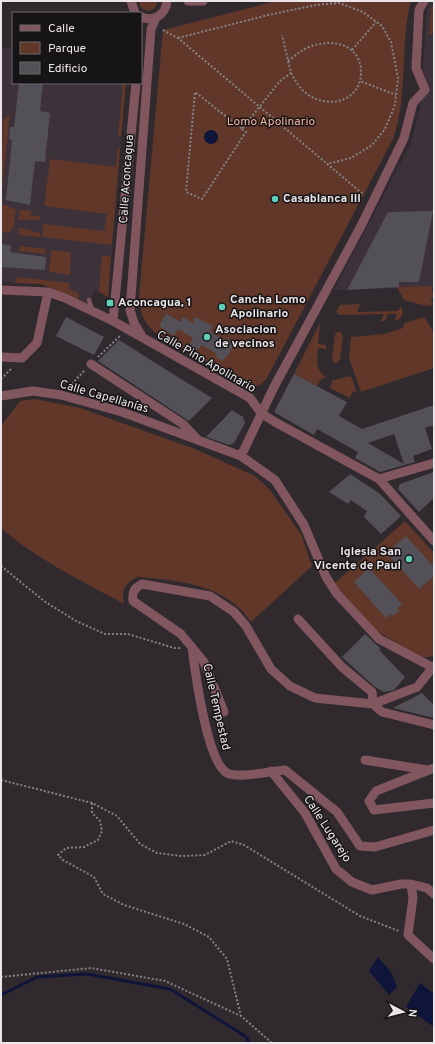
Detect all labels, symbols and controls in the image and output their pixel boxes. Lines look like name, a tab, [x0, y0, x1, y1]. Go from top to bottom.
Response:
legend	[12, 12, 142, 84]
text: Calle	[48, 21, 75, 37]
text: Parque	[48, 41, 86, 57]
text: Edificio	[48, 61, 88, 77]
park label: Lomo Apolinario	[227, 114, 315, 130]
street label: Calle Aconcagua	[116, 134, 138, 224]
place label: Casablanca III	[283, 191, 361, 207]
marker: Casablanca III	[270, 194, 280, 204]
place label: Cancha Lomo Apolinario	[230, 292, 306, 322]
place label: Aconcagua, 1	[118, 295, 192, 311]
marker: Aconcagua, 1	[105, 298, 115, 308]
marker: Cancha Lomo Apolinario	[217, 302, 227, 312]
place label: Asociacion de vecinos	[215, 322, 276, 352]
street label: Calle Pino Apolinario	[154, 327, 259, 397]
marker: Asociacion de vecinos	[202, 332, 212, 342]
street label: Calle Capellanías	[58, 377, 150, 417]
place label: Iglesia San Vicente de Paul	[314, 544, 401, 574]
marker: Iglesia San Vicente de Paul	[404, 554, 414, 564]
street label: Calle Tempestad	[198, 662, 234, 752]
street label: Calle Lugarejo	[299, 792, 355, 866]
north arrow	[383, 992, 423, 1032]
text: N	[405, 1008, 419, 1018]

